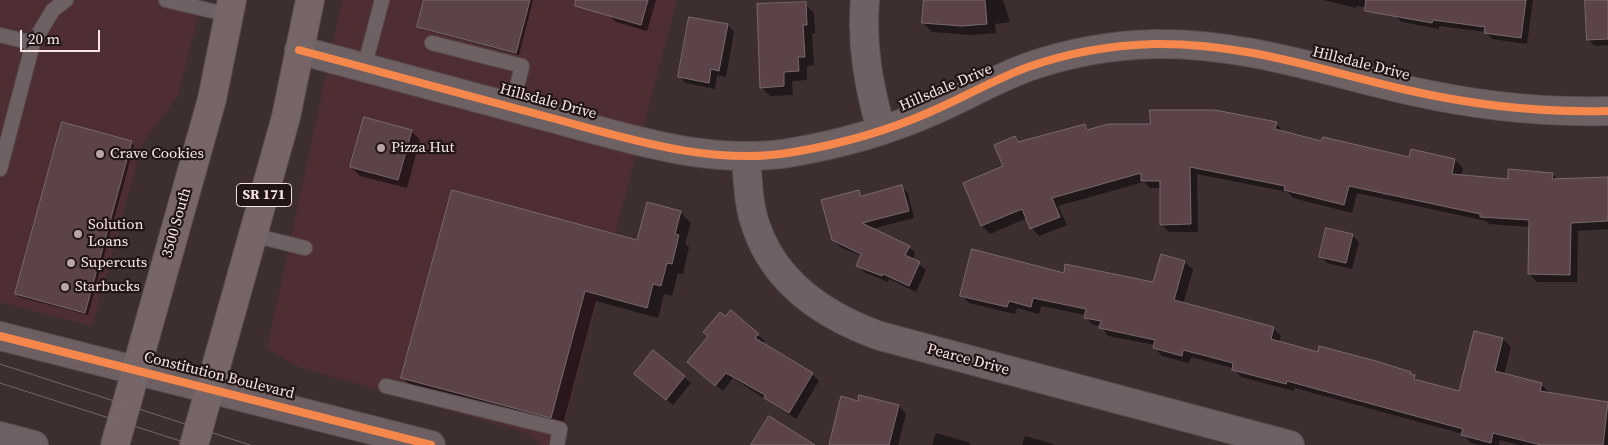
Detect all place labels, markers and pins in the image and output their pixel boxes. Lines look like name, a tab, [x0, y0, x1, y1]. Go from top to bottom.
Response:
place label: Pizza Hut	[391, 139, 454, 157]
marker: Pizza Hut	[375, 142, 387, 154]
place label: Crave Cookies	[110, 145, 204, 163]
marker: Crave Cookies	[94, 148, 106, 160]
place label: Solution Loans	[88, 216, 143, 251]
marker: Solution Loans	[72, 228, 84, 240]
place label: Supercuts	[81, 254, 147, 272]
marker: Supercuts	[65, 257, 77, 269]
place label: Starbucks	[75, 278, 140, 296]
marker: Starbucks	[59, 281, 71, 293]

